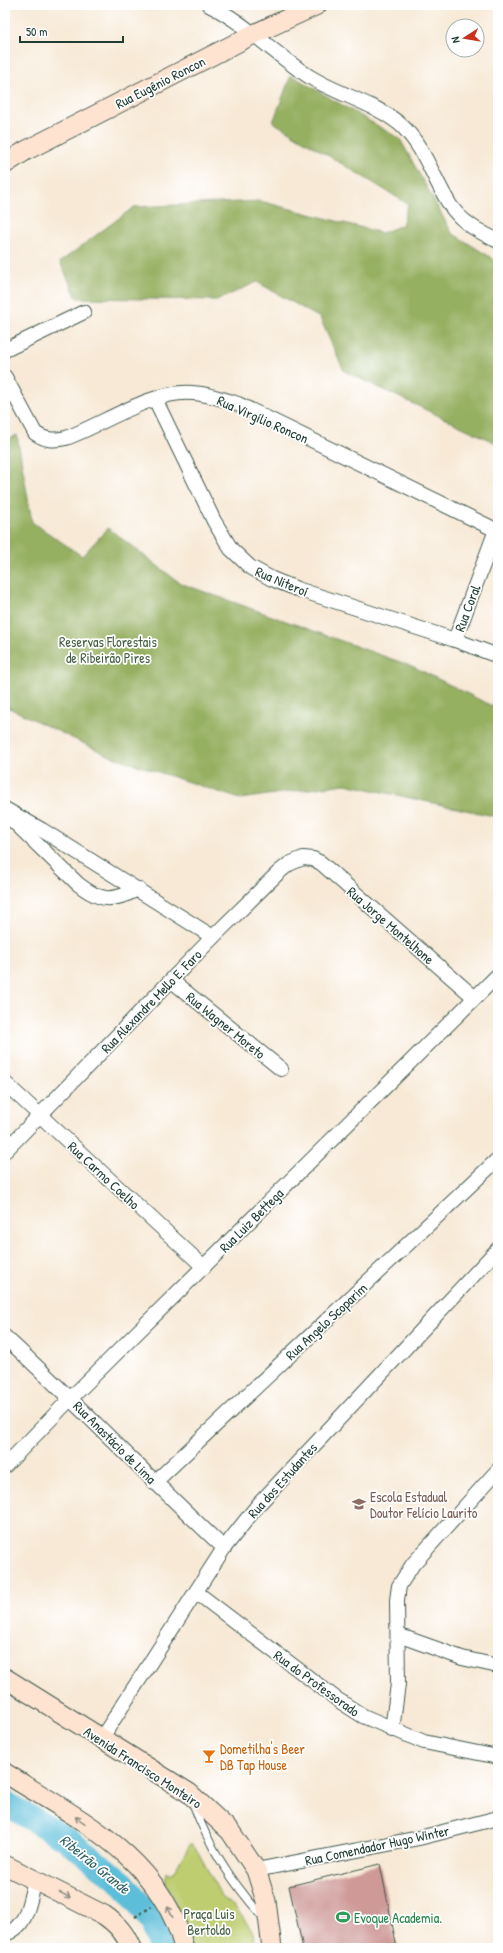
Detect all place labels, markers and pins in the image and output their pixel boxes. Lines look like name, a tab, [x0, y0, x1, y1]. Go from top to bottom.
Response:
place label: Escola Estadual Doutor Felício Laurito	[370, 1487, 478, 1522]
school or university icon: Escola Estadual Doutor Felício Laurito	[351, 1496, 367, 1512]
place label: Dometilha's Beer DB Tap House	[220, 1739, 306, 1775]
bar icon: Dometilha's Beer DB Tap House	[201, 1748, 217, 1764]
place label: Evoque Academia.	[354, 1908, 442, 1928]
sports icon: Evoque Academia.	[335, 1909, 351, 1925]

